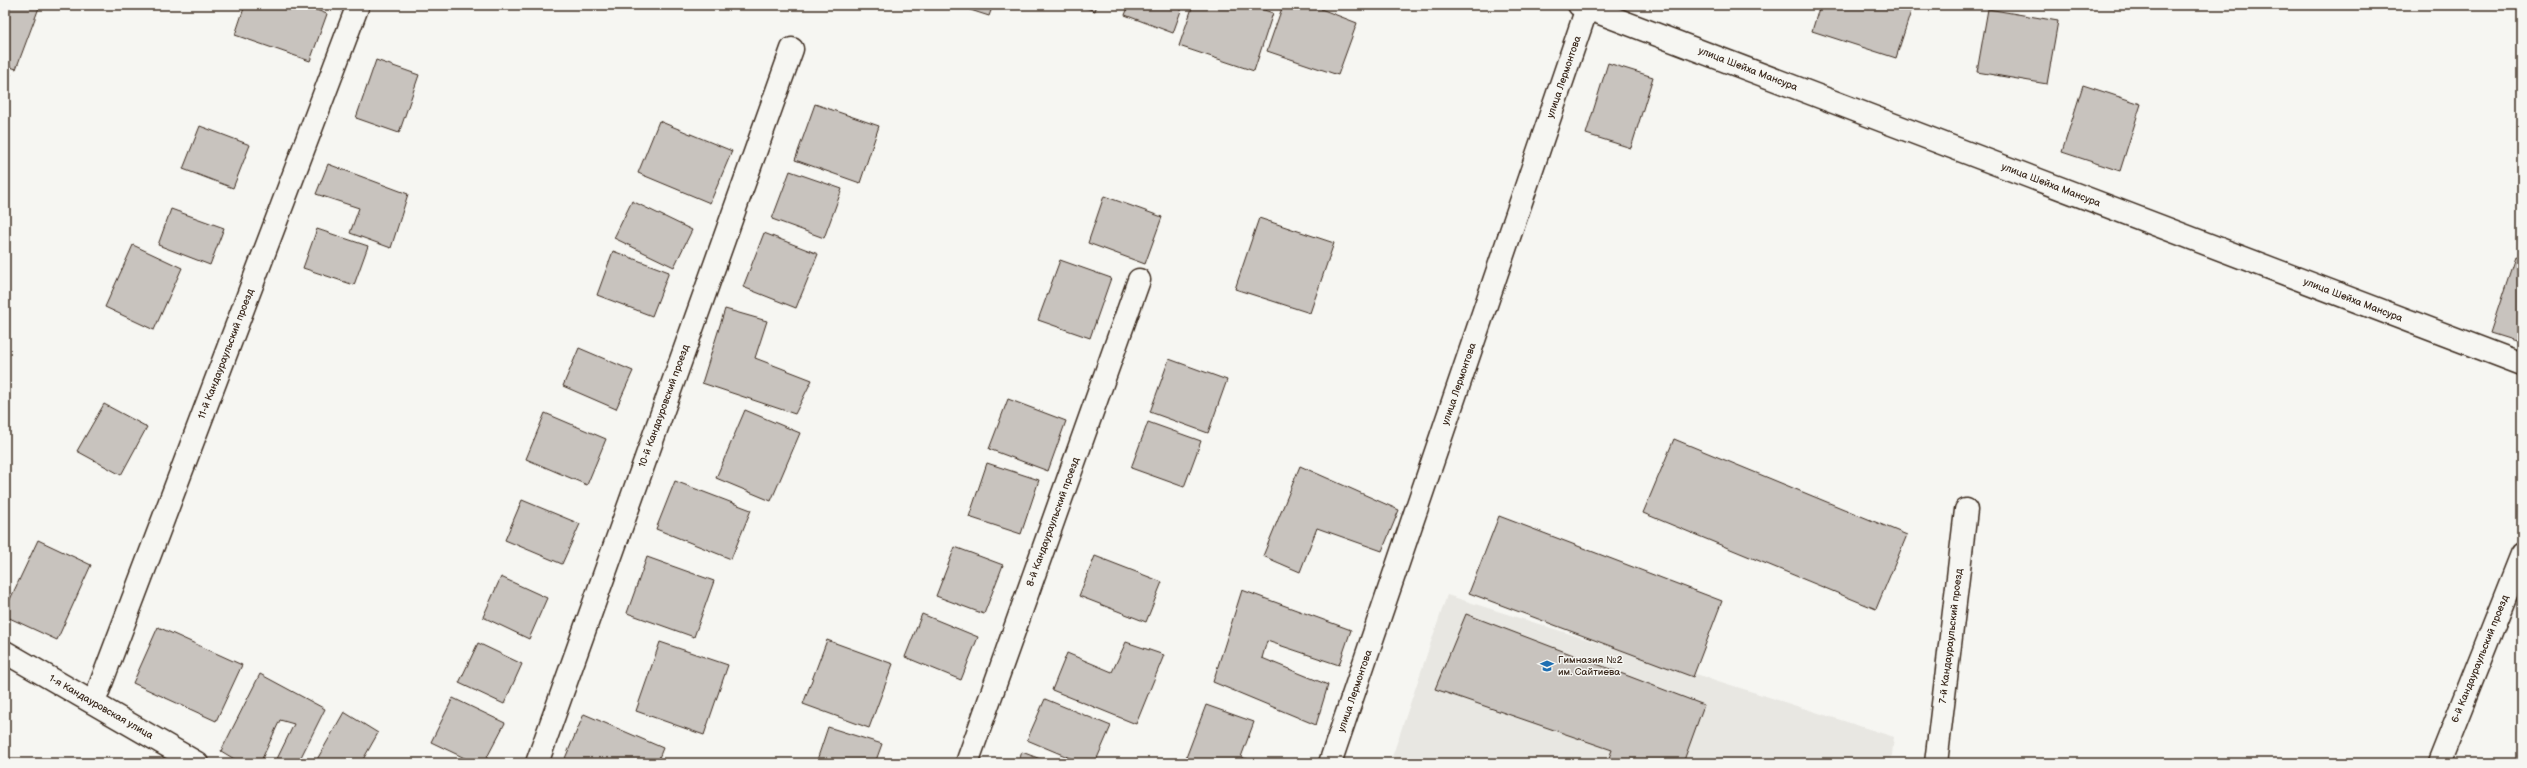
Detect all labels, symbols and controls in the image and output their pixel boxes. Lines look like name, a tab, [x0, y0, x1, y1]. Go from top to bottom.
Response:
street label: улица Лермонтова	[1544, 34, 1584, 120]
street label: улица Шейха Мансура	[1697, 45, 1799, 94]
street label: улица Шейха Мансура	[2000, 161, 2102, 210]
street label: улица Шейха Мансура	[2302, 276, 2404, 325]
street label: 11-й Кандаураульский проезд	[196, 287, 256, 421]
street label: улица Лермонтова	[1439, 341, 1479, 427]
street label: 10-й Кандауровский проезд	[636, 343, 692, 469]
street label: 8-й Кандаураульский проезд	[1024, 456, 1082, 588]
street label: 7-й Кандаураульский проезд	[1937, 568, 1965, 704]
street label: 6-й Кандаураульский проезд	[2449, 593, 2511, 725]
street label: улица Лермонтова	[1335, 648, 1375, 734]
place label: Гимназия №2 им. Сайтиева	[1558, 654, 1623, 678]
school or university icon: Гимназия №2 им. Сайтиева	[1539, 658, 1555, 674]
street label: 1-я Кандауровская улица	[47, 672, 155, 742]

